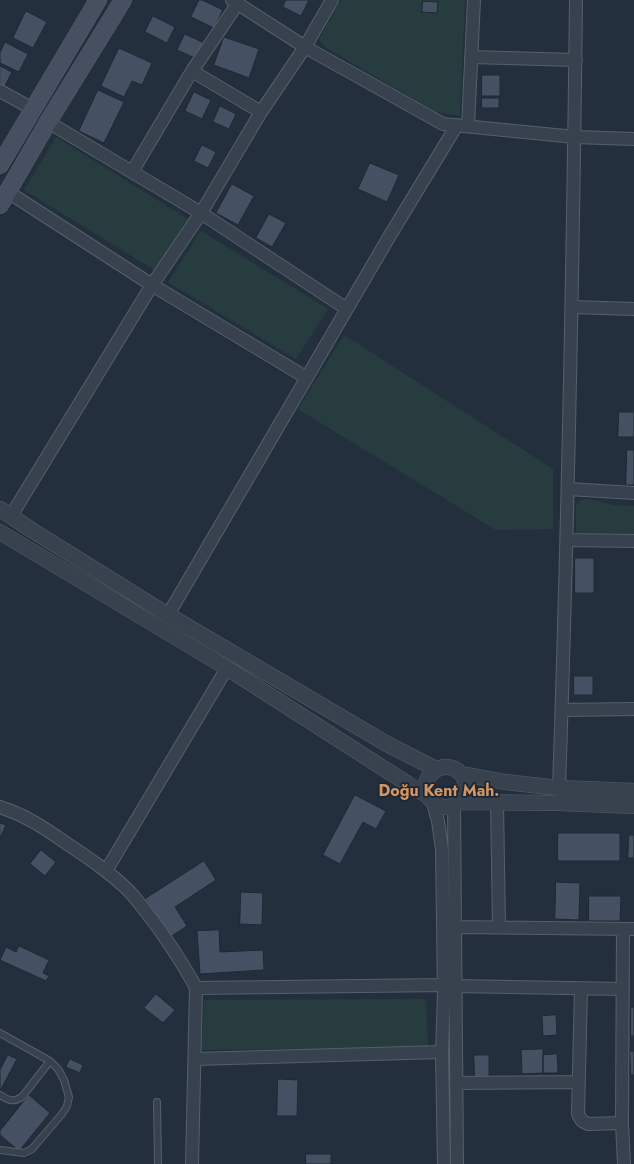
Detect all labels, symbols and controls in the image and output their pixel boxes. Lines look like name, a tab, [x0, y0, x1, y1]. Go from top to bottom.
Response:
district label: Doğu Kent Mah.	[378, 782, 500, 802]

